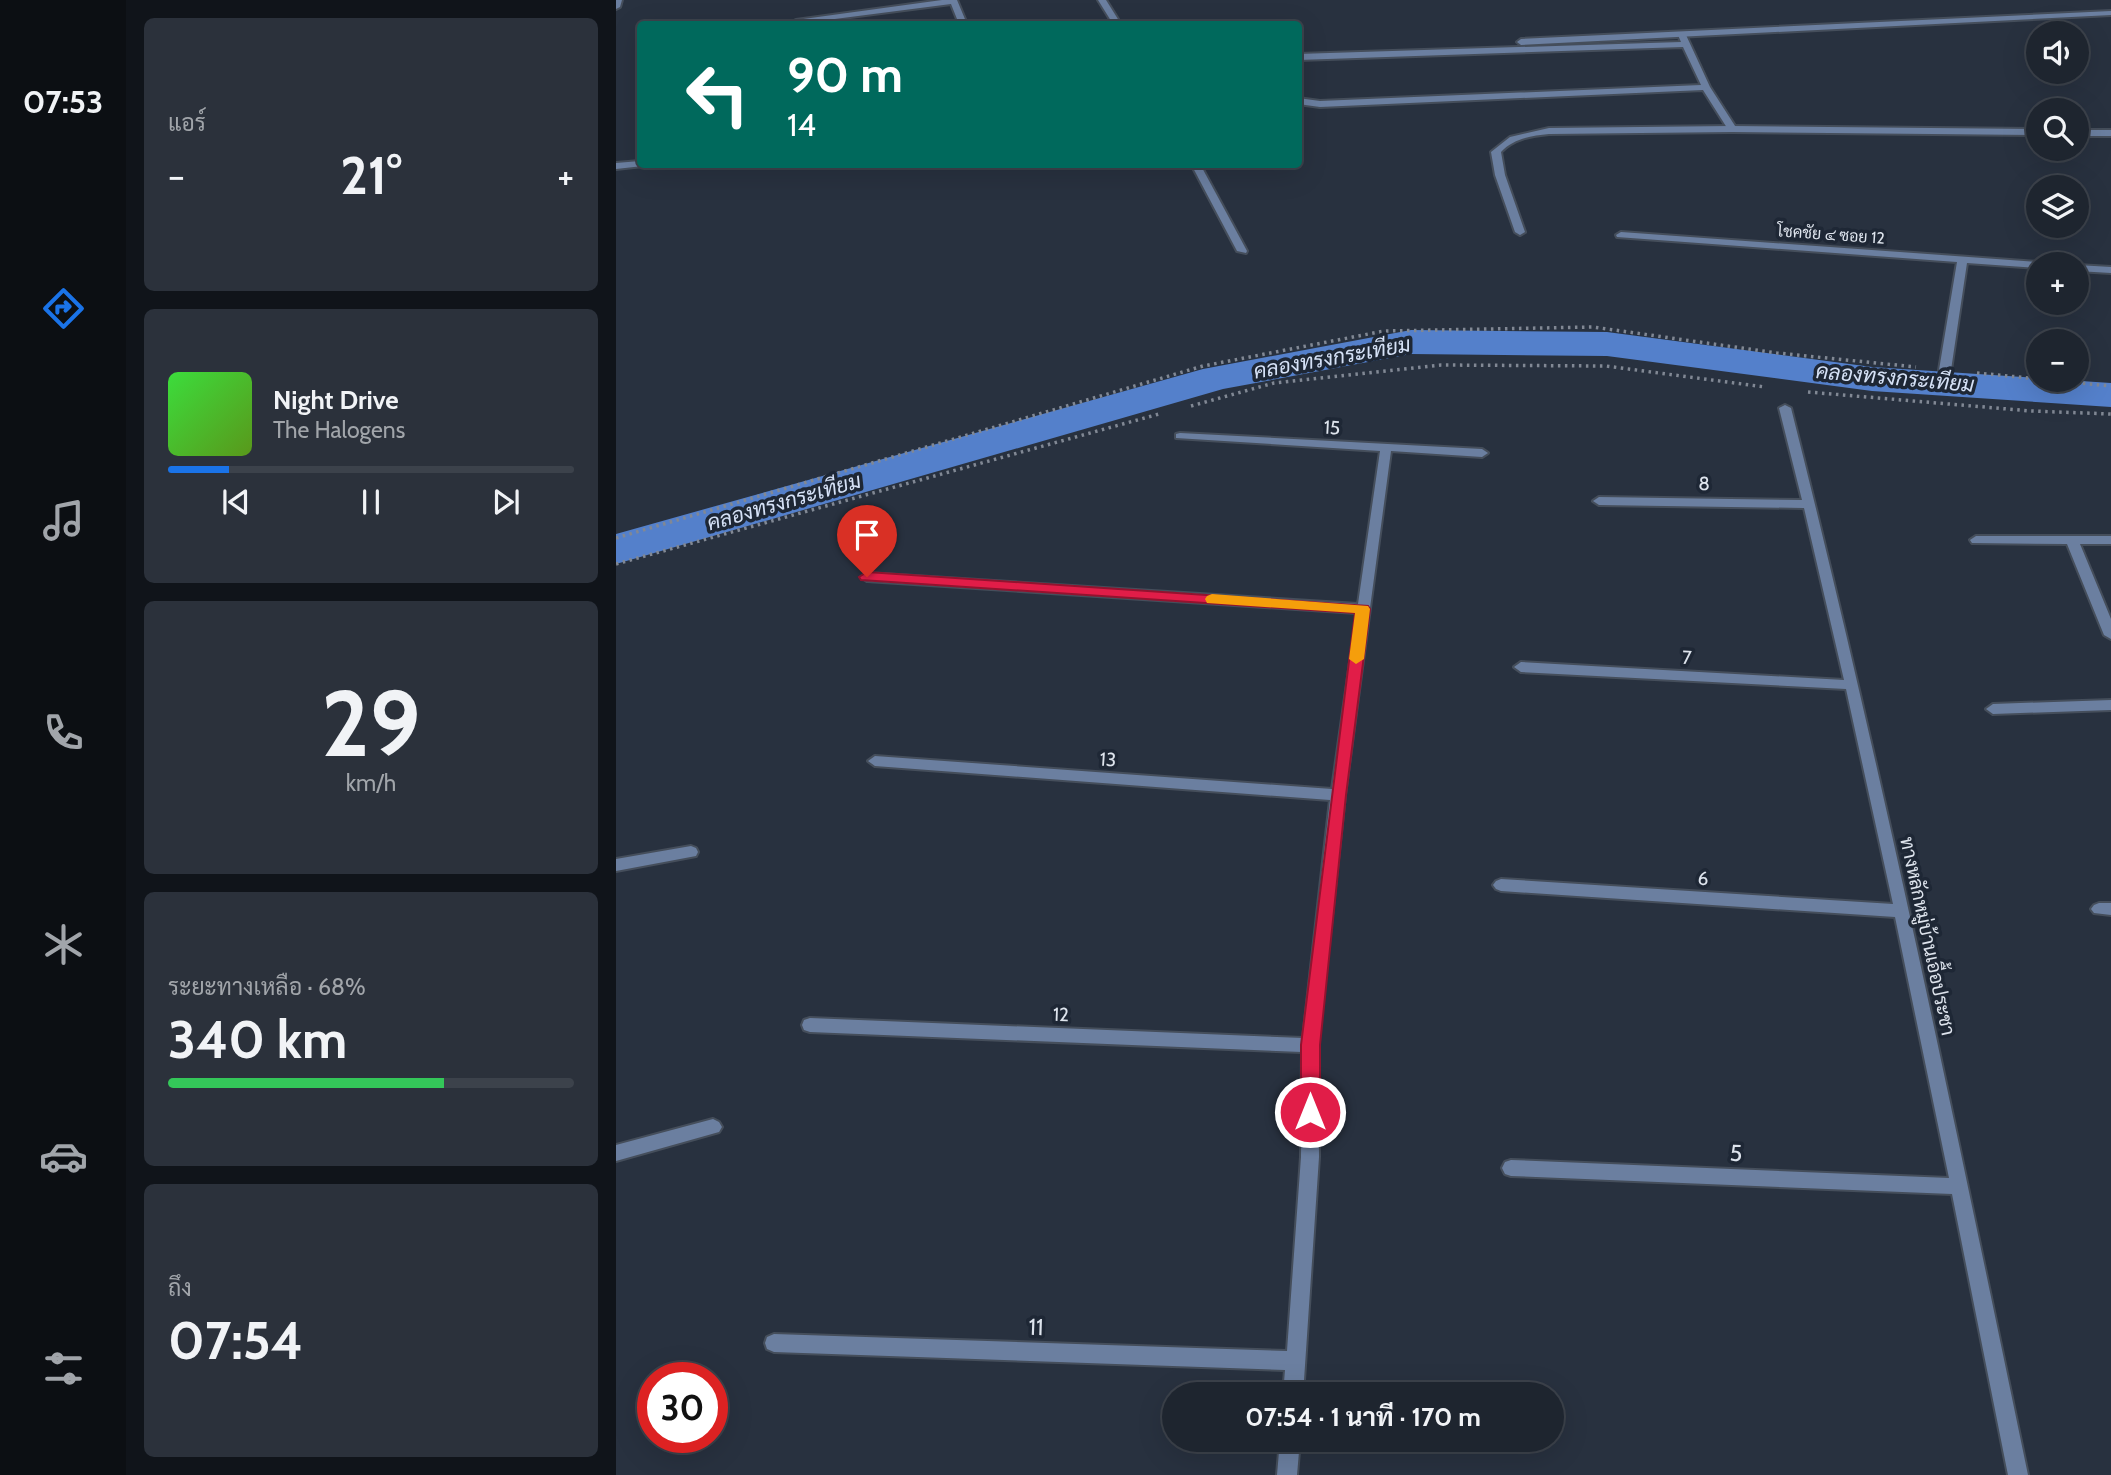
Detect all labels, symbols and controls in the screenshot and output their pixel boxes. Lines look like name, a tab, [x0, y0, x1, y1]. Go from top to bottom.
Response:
map controls	[2026, 21, 2089, 392]
button: sound	[2026, 21, 2089, 84]
text: 90 m	[787, 45, 903, 104]
icon: left	[672, 49, 763, 140]
text: 07:53	[23, 82, 103, 121]
button: search	[2026, 98, 2089, 161]
text: 14	[787, 105, 816, 144]
text: แอร์	[168, 109, 206, 137]
text: 21°	[340, 144, 402, 207]
text: −	[168, 152, 185, 199]
text: +	[557, 152, 574, 199]
button: layers	[2026, 175, 2089, 238]
street label: โชคชัย ๔ ซอย 12	[1775, 219, 1886, 248]
button: +	[2026, 252, 2089, 315]
icon: directions	[39, 284, 88, 333]
button: −	[2026, 329, 2089, 392]
water label: คลองทรงกระเทียม	[1252, 331, 1412, 384]
water label: คลองทรงกระเทียม	[1815, 358, 1975, 397]
text: Night Drive	[273, 384, 399, 416]
text: The Halogens	[273, 416, 405, 444]
street label: 15	[1323, 416, 1341, 439]
water label: คลองทรงกระเทียม	[704, 468, 864, 535]
street label: 8	[1698, 472, 1710, 495]
icon: previous	[217, 483, 255, 521]
icon: pause	[352, 483, 390, 521]
icon: next	[487, 483, 525, 521]
icon: music	[39, 496, 88, 545]
pin	[837, 505, 897, 577]
icon: arrive	[848, 516, 886, 554]
street label: 7	[1682, 646, 1693, 669]
text: 29	[321, 668, 421, 779]
icon: phone	[39, 708, 88, 757]
street label: 13	[1099, 747, 1117, 772]
text: km/h	[346, 769, 396, 797]
street label: ทางหลักหมู่บ้านเอื้อประชา	[1893, 833, 1967, 1038]
street label: 6	[1697, 867, 1709, 890]
icon: climate	[39, 920, 88, 969]
text: ระยะทางเหลือ · 68%	[168, 973, 366, 1001]
street label: 12	[1053, 1003, 1069, 1026]
text: 340 km	[168, 1008, 347, 1071]
position arrow	[1273, 1075, 1347, 1149]
icon: car	[39, 1132, 88, 1181]
street label: 5	[1729, 1139, 1743, 1167]
text: ถึง	[168, 1274, 192, 1302]
text: 07:54	[168, 1309, 303, 1372]
street label: 11	[1028, 1313, 1044, 1341]
icon: filters	[39, 1344, 88, 1393]
speed limit sign: 30	[637, 1362, 728, 1453]
text: 07:54 · 1 นาที · 170 m	[1245, 1401, 1481, 1433]

